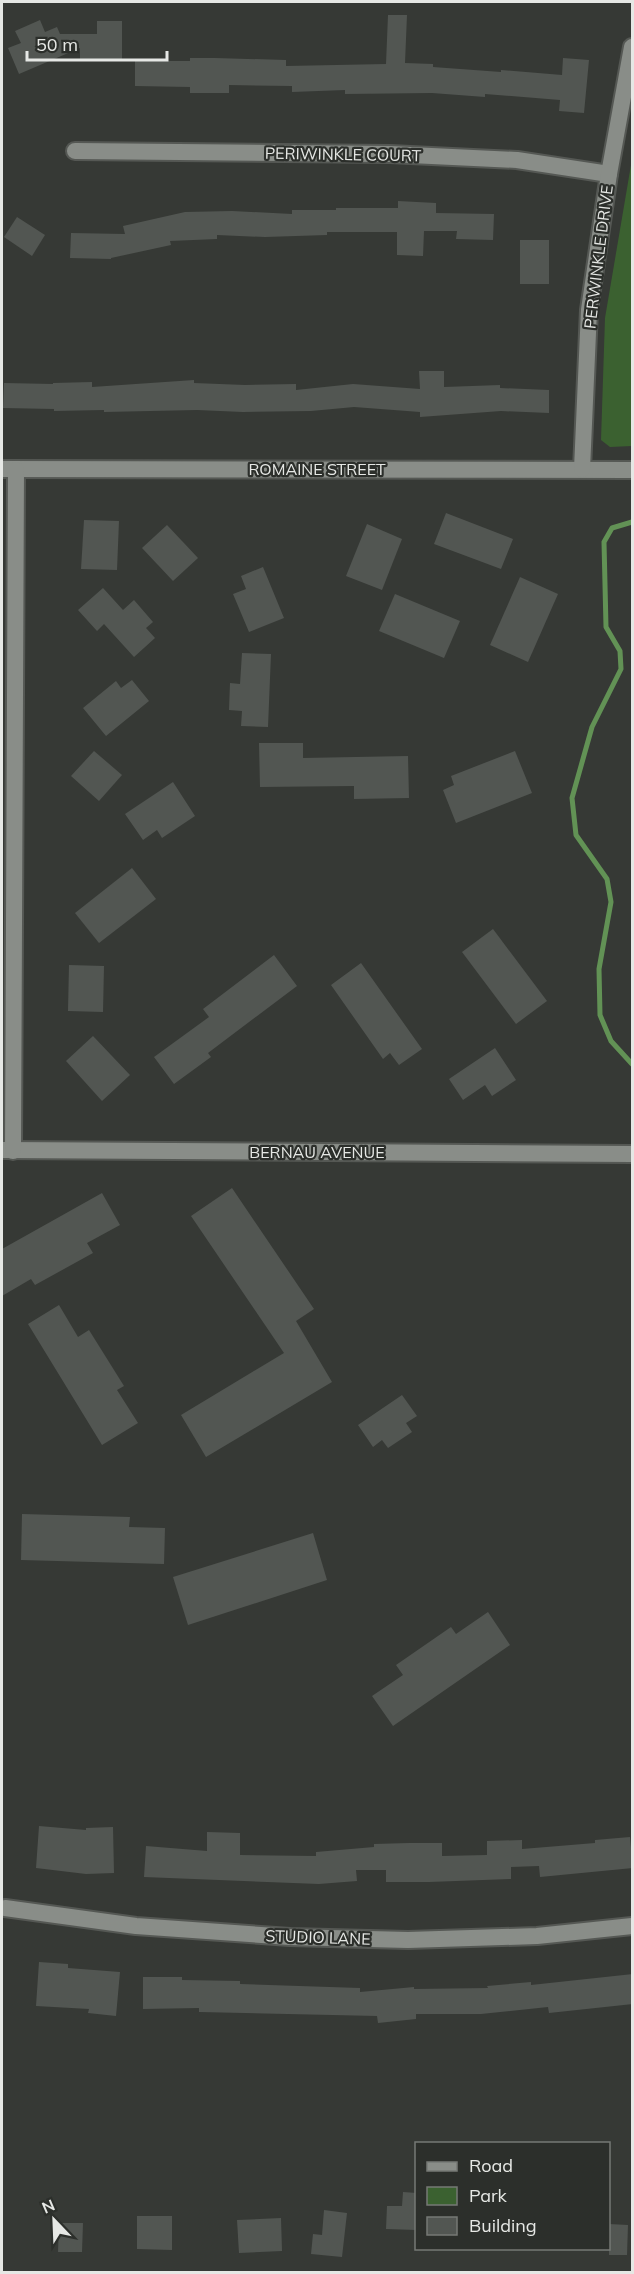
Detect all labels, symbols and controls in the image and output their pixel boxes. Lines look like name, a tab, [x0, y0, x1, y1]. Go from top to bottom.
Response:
scale bar	[27, 24, 166, 62]
text: 50 m	[36, 33, 78, 56]
street label: PERIWINKLE COURT	[265, 143, 422, 165]
street label: PERWINKLE DRIVE	[579, 184, 617, 330]
street label: ROMAINE STREET	[248, 459, 386, 479]
street label: BERNAU AVENUE	[249, 1142, 385, 1162]
street label: STUDIO LANE	[265, 1925, 371, 1949]
legend	[415, 2142, 610, 2250]
text: Road	[469, 2154, 513, 2177]
text: Park	[469, 2184, 508, 2207]
north arrow	[24, 2190, 84, 2250]
text: N	[39, 2195, 58, 2218]
text: Building	[469, 2214, 537, 2237]

